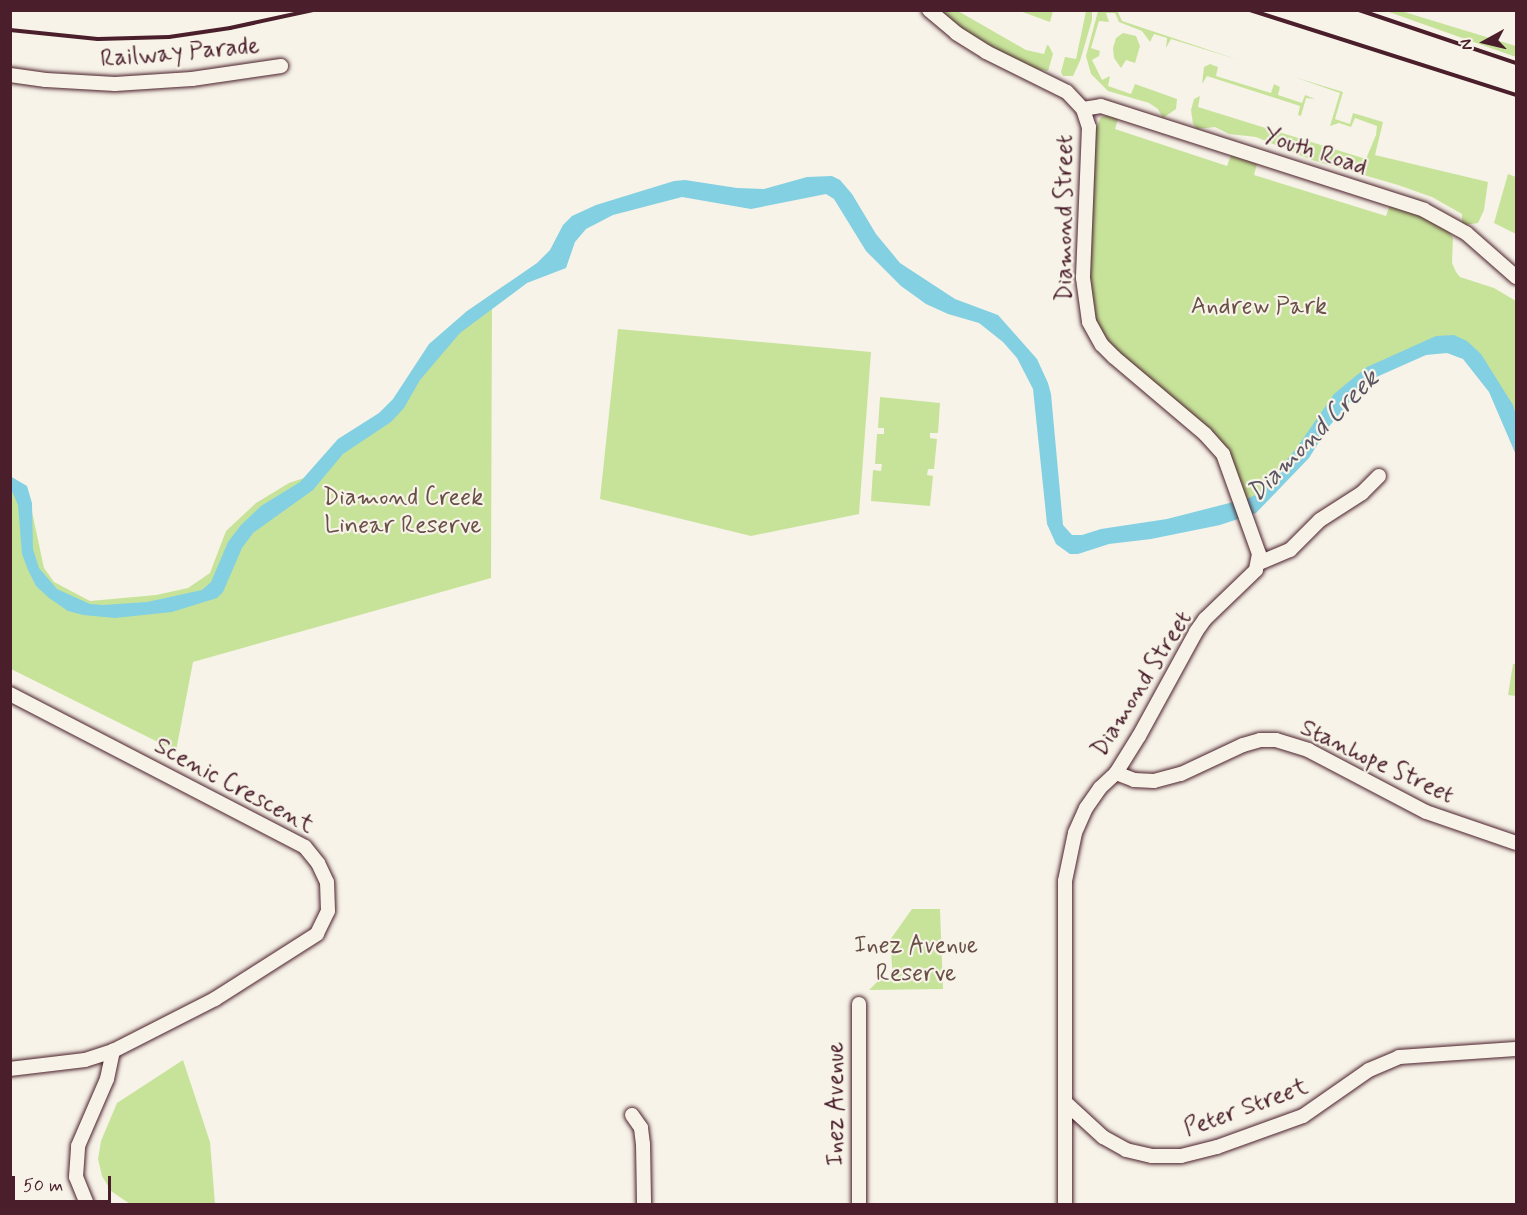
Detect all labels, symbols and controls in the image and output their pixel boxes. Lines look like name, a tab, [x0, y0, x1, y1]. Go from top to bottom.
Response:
north arrow	[1455, 12, 1515, 72]
street label: Railway Parade	[99, 32, 261, 74]
text: N	[1456, 38, 1478, 51]
street label: Youth Road	[1259, 122, 1371, 182]
street label: Diamond Street	[1051, 133, 1079, 303]
park label: Andrew Park	[1193, 293, 1325, 321]
water label: Diamond Creek	[1241, 364, 1387, 510]
park label: Diamond Creek Linear Reserve	[322, 484, 484, 540]
street label: Diamond Street	[1085, 604, 1199, 764]
street label: Stanhope Street	[1294, 713, 1460, 811]
street label: Scenic Crescent	[153, 734, 315, 838]
park label: Inez Avenue Reserve	[851, 932, 981, 988]
street label: Inez Avenue	[822, 1039, 850, 1169]
street label: Peter Street	[1180, 1072, 1312, 1144]
scale bar	[15, 1164, 114, 1202]
text: 50 m	[23, 1174, 63, 1198]

